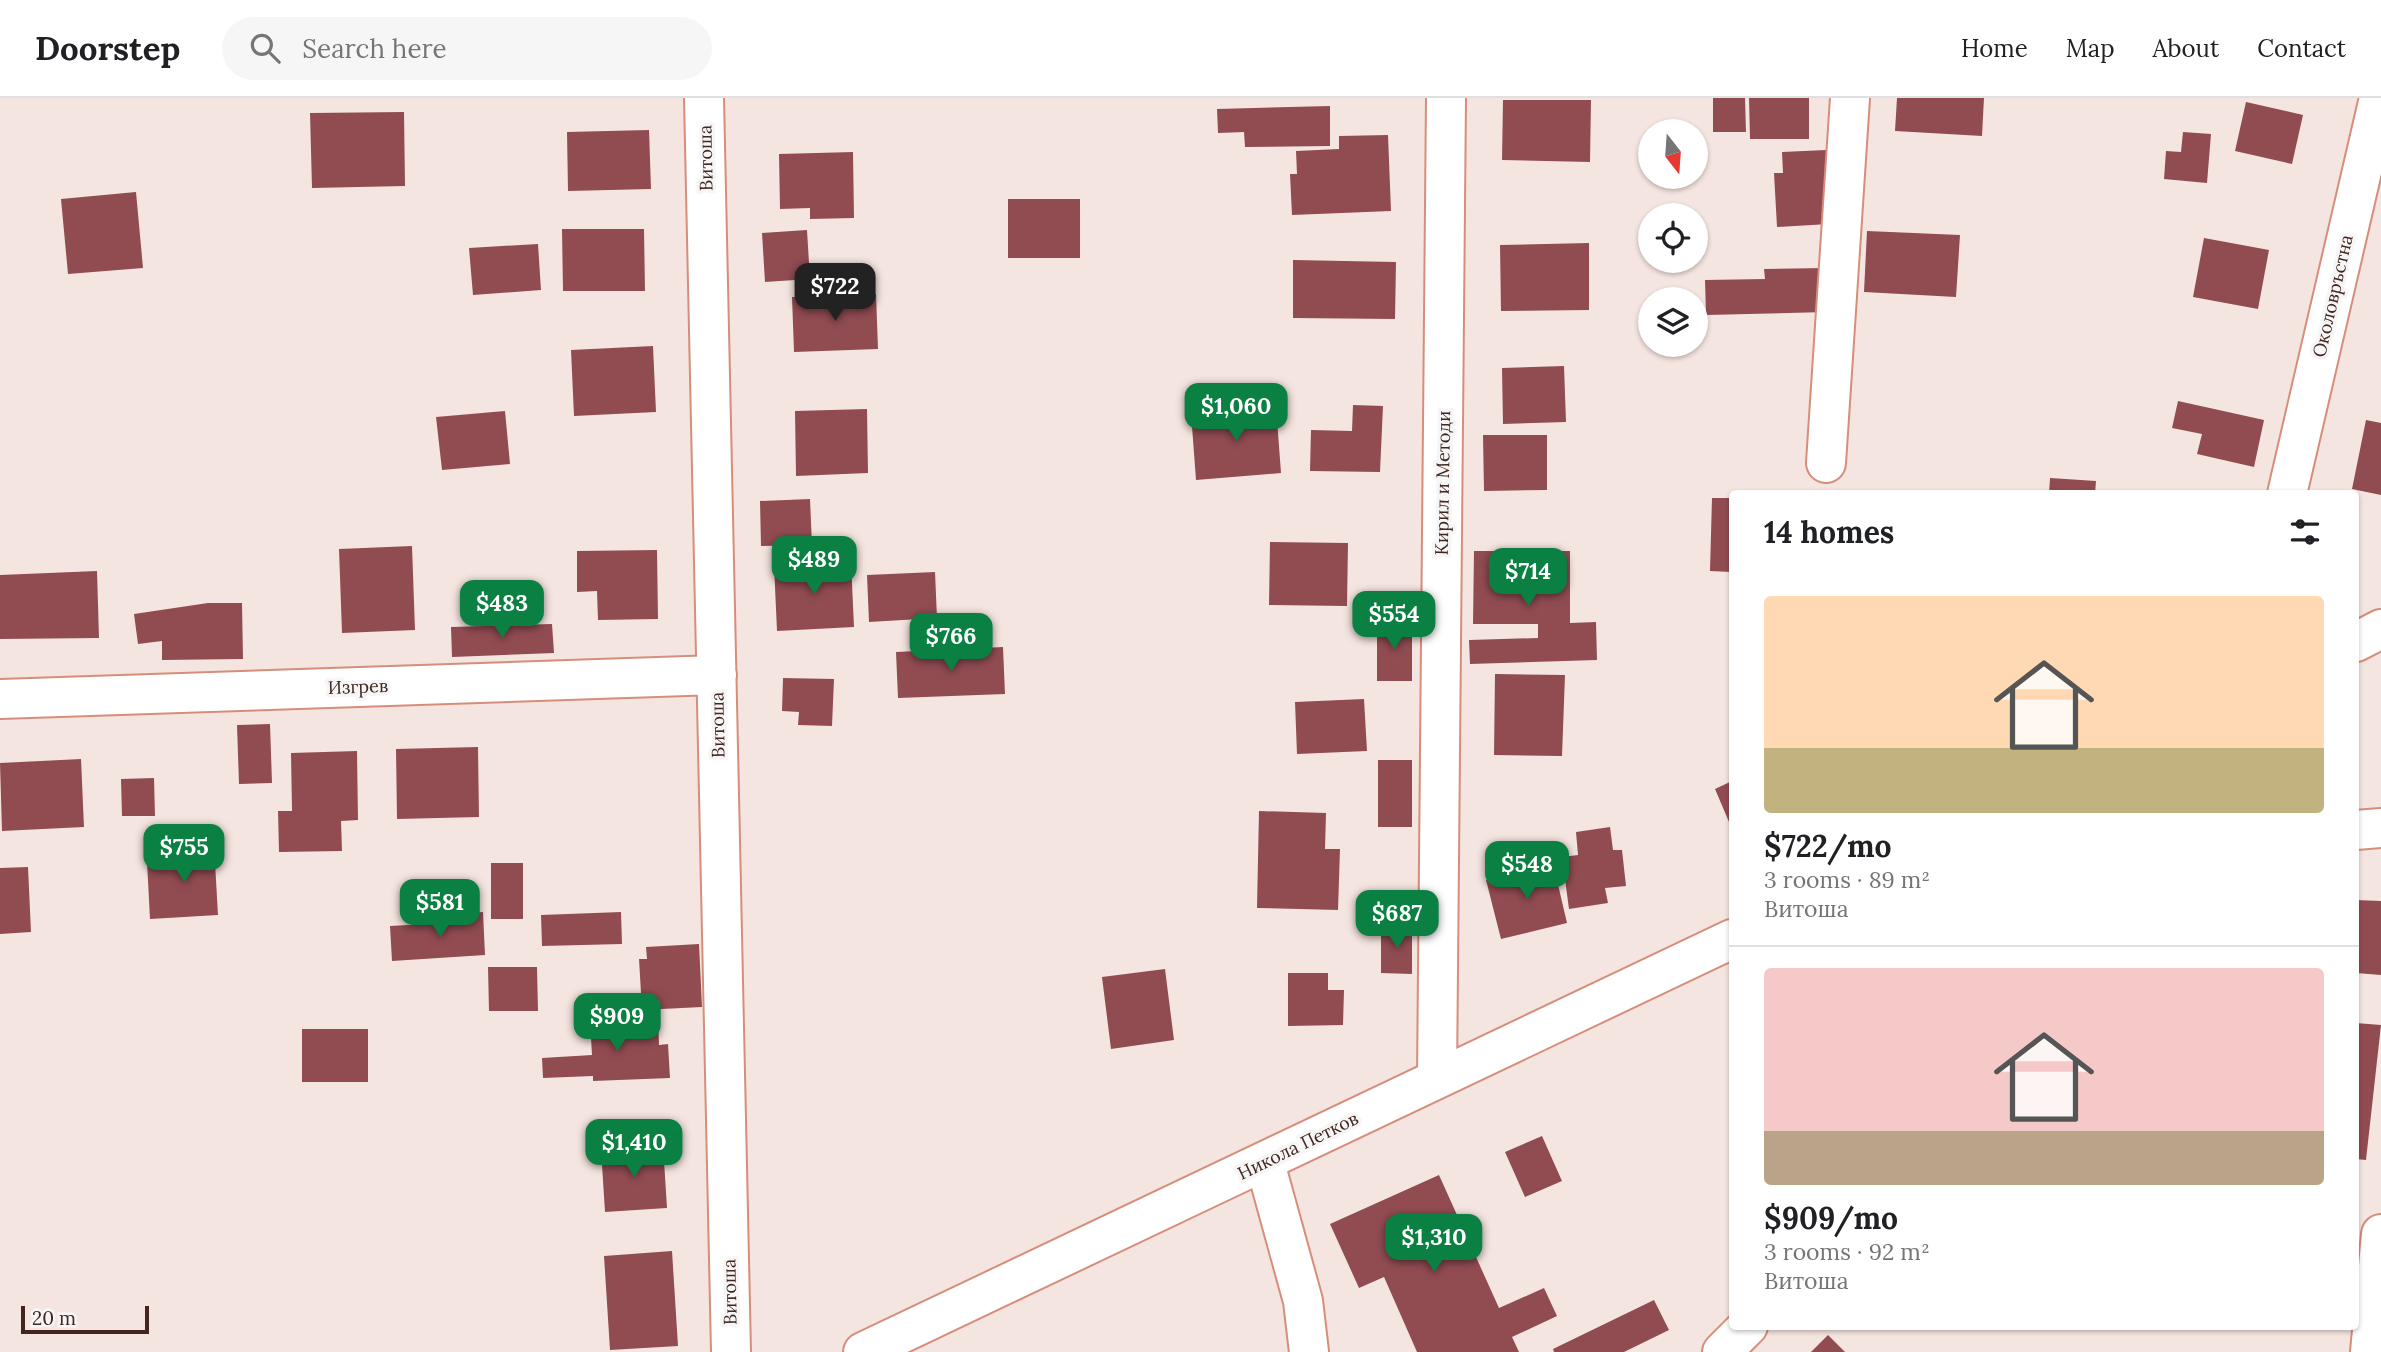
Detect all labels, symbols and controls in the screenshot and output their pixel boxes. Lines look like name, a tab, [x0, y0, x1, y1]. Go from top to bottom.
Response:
search box	[222, 17, 712, 80]
text: Doorstep	[35, 27, 180, 69]
icon: search	[246, 29, 284, 67]
text: Search here	[302, 32, 447, 65]
text: Home	[1961, 33, 2028, 64]
text: Map	[2066, 33, 2115, 64]
text: About	[2153, 33, 2219, 64]
text: Contact	[2257, 33, 2346, 64]
north arrow	[1638, 119, 1708, 189]
map controls	[1638, 119, 1708, 357]
street label: Витоша	[693, 125, 718, 191]
button: locate	[1638, 203, 1708, 273]
street label: Околовръстна	[2307, 232, 2358, 359]
pin: $722	[794, 264, 876, 323]
text: $722	[811, 271, 859, 300]
button: layers	[1638, 287, 1708, 357]
pin: $1,060	[1179, 384, 1293, 443]
text: $1,060	[1201, 391, 1271, 420]
street label: Кирил и Методи	[1430, 410, 1455, 556]
text: 14 homes	[1764, 513, 1894, 551]
icon: filters	[2286, 513, 2324, 551]
pin: $489	[773, 536, 855, 596]
text: $489	[788, 544, 840, 573]
pin: $714	[1487, 548, 1569, 608]
text: $714	[1505, 556, 1551, 585]
pin: $483	[461, 580, 543, 640]
text: $483	[476, 588, 528, 617]
pin: $554	[1353, 592, 1435, 651]
text: $554	[1368, 599, 1420, 628]
pin: $766	[910, 614, 992, 673]
text: $766	[926, 621, 976, 650]
icon: home	[1981, 642, 2107, 768]
street label: Изгрев	[327, 674, 388, 699]
street label: Витоша	[705, 692, 730, 758]
pin: $755	[143, 824, 225, 884]
text: $722/mo	[1764, 827, 1891, 865]
text: $755	[159, 832, 209, 861]
pin: $548	[1486, 842, 1568, 901]
text: $548	[1501, 849, 1553, 878]
text: 3 rooms · 89 m²	[1764, 865, 1930, 894]
pin: $581	[399, 880, 481, 939]
text: $581	[416, 887, 464, 916]
pin: $687	[1356, 890, 1438, 950]
text: Витоша	[1764, 894, 1849, 923]
text: $687	[1372, 898, 1422, 927]
pin: $909	[576, 993, 658, 1053]
text: $909	[590, 1001, 644, 1030]
icon: home	[1981, 1014, 2107, 1140]
street label: Никола Петков	[1234, 1106, 1362, 1185]
pin: $1,410	[577, 1119, 691, 1179]
text: $1,410	[601, 1127, 667, 1156]
text: $909/mo	[1764, 1199, 1898, 1237]
pin: $1,310	[1377, 1214, 1491, 1274]
text: $1,310	[1401, 1222, 1467, 1251]
text: 3 rooms · 92 m²	[1764, 1237, 1930, 1266]
street label: Витоша	[717, 1259, 742, 1325]
text: Витоша	[1764, 1266, 1849, 1295]
scale bar	[21, 1303, 149, 1335]
text: 20 m	[32, 1306, 76, 1330]

